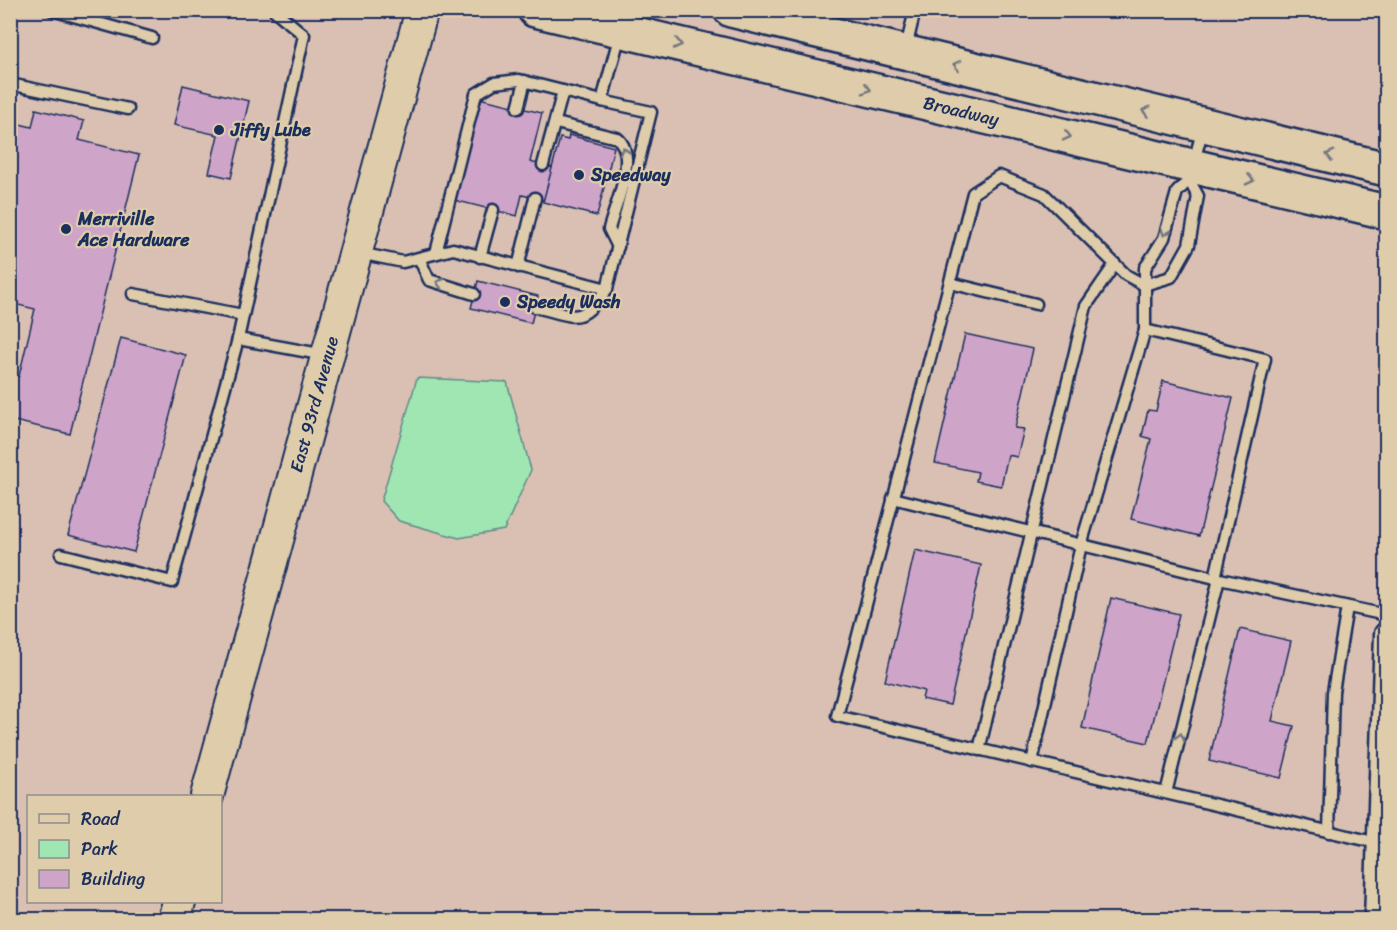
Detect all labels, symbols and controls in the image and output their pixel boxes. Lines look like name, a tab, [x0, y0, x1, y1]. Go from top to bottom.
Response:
one-way arrow	[672, 37, 682, 50]
one-way arrow	[952, 59, 962, 72]
one-way arrow	[862, 82, 872, 95]
street label: Broadway	[920, 87, 1003, 136]
one-way arrow	[1142, 105, 1152, 118]
place label: Jiffy Lube	[230, 114, 311, 146]
marker: Jiffy Lube	[212, 123, 226, 137]
one-way arrow	[1062, 129, 1072, 142]
one-way arrow	[619, 146, 632, 156]
one-way arrow	[1325, 150, 1335, 163]
place label: Speedway	[590, 159, 671, 191]
marker: Speedway	[572, 168, 586, 182]
one-way arrow	[1245, 172, 1255, 185]
place label: Merriville Ace Hardware	[77, 203, 190, 256]
marker: Merriville Ace Hardware	[59, 222, 73, 236]
one-way arrow	[1160, 226, 1172, 237]
one-way arrow	[435, 278, 446, 290]
place label: Speedy Wash	[516, 286, 621, 318]
marker: Speedy Wash	[498, 295, 512, 309]
street label: East 93rd Avenue	[280, 332, 348, 476]
one-way arrow	[1172, 732, 1185, 742]
legend	[27, 795, 222, 903]
text: Road	[81, 803, 121, 835]
text: Park	[81, 833, 118, 865]
text: Building	[81, 863, 145, 895]

